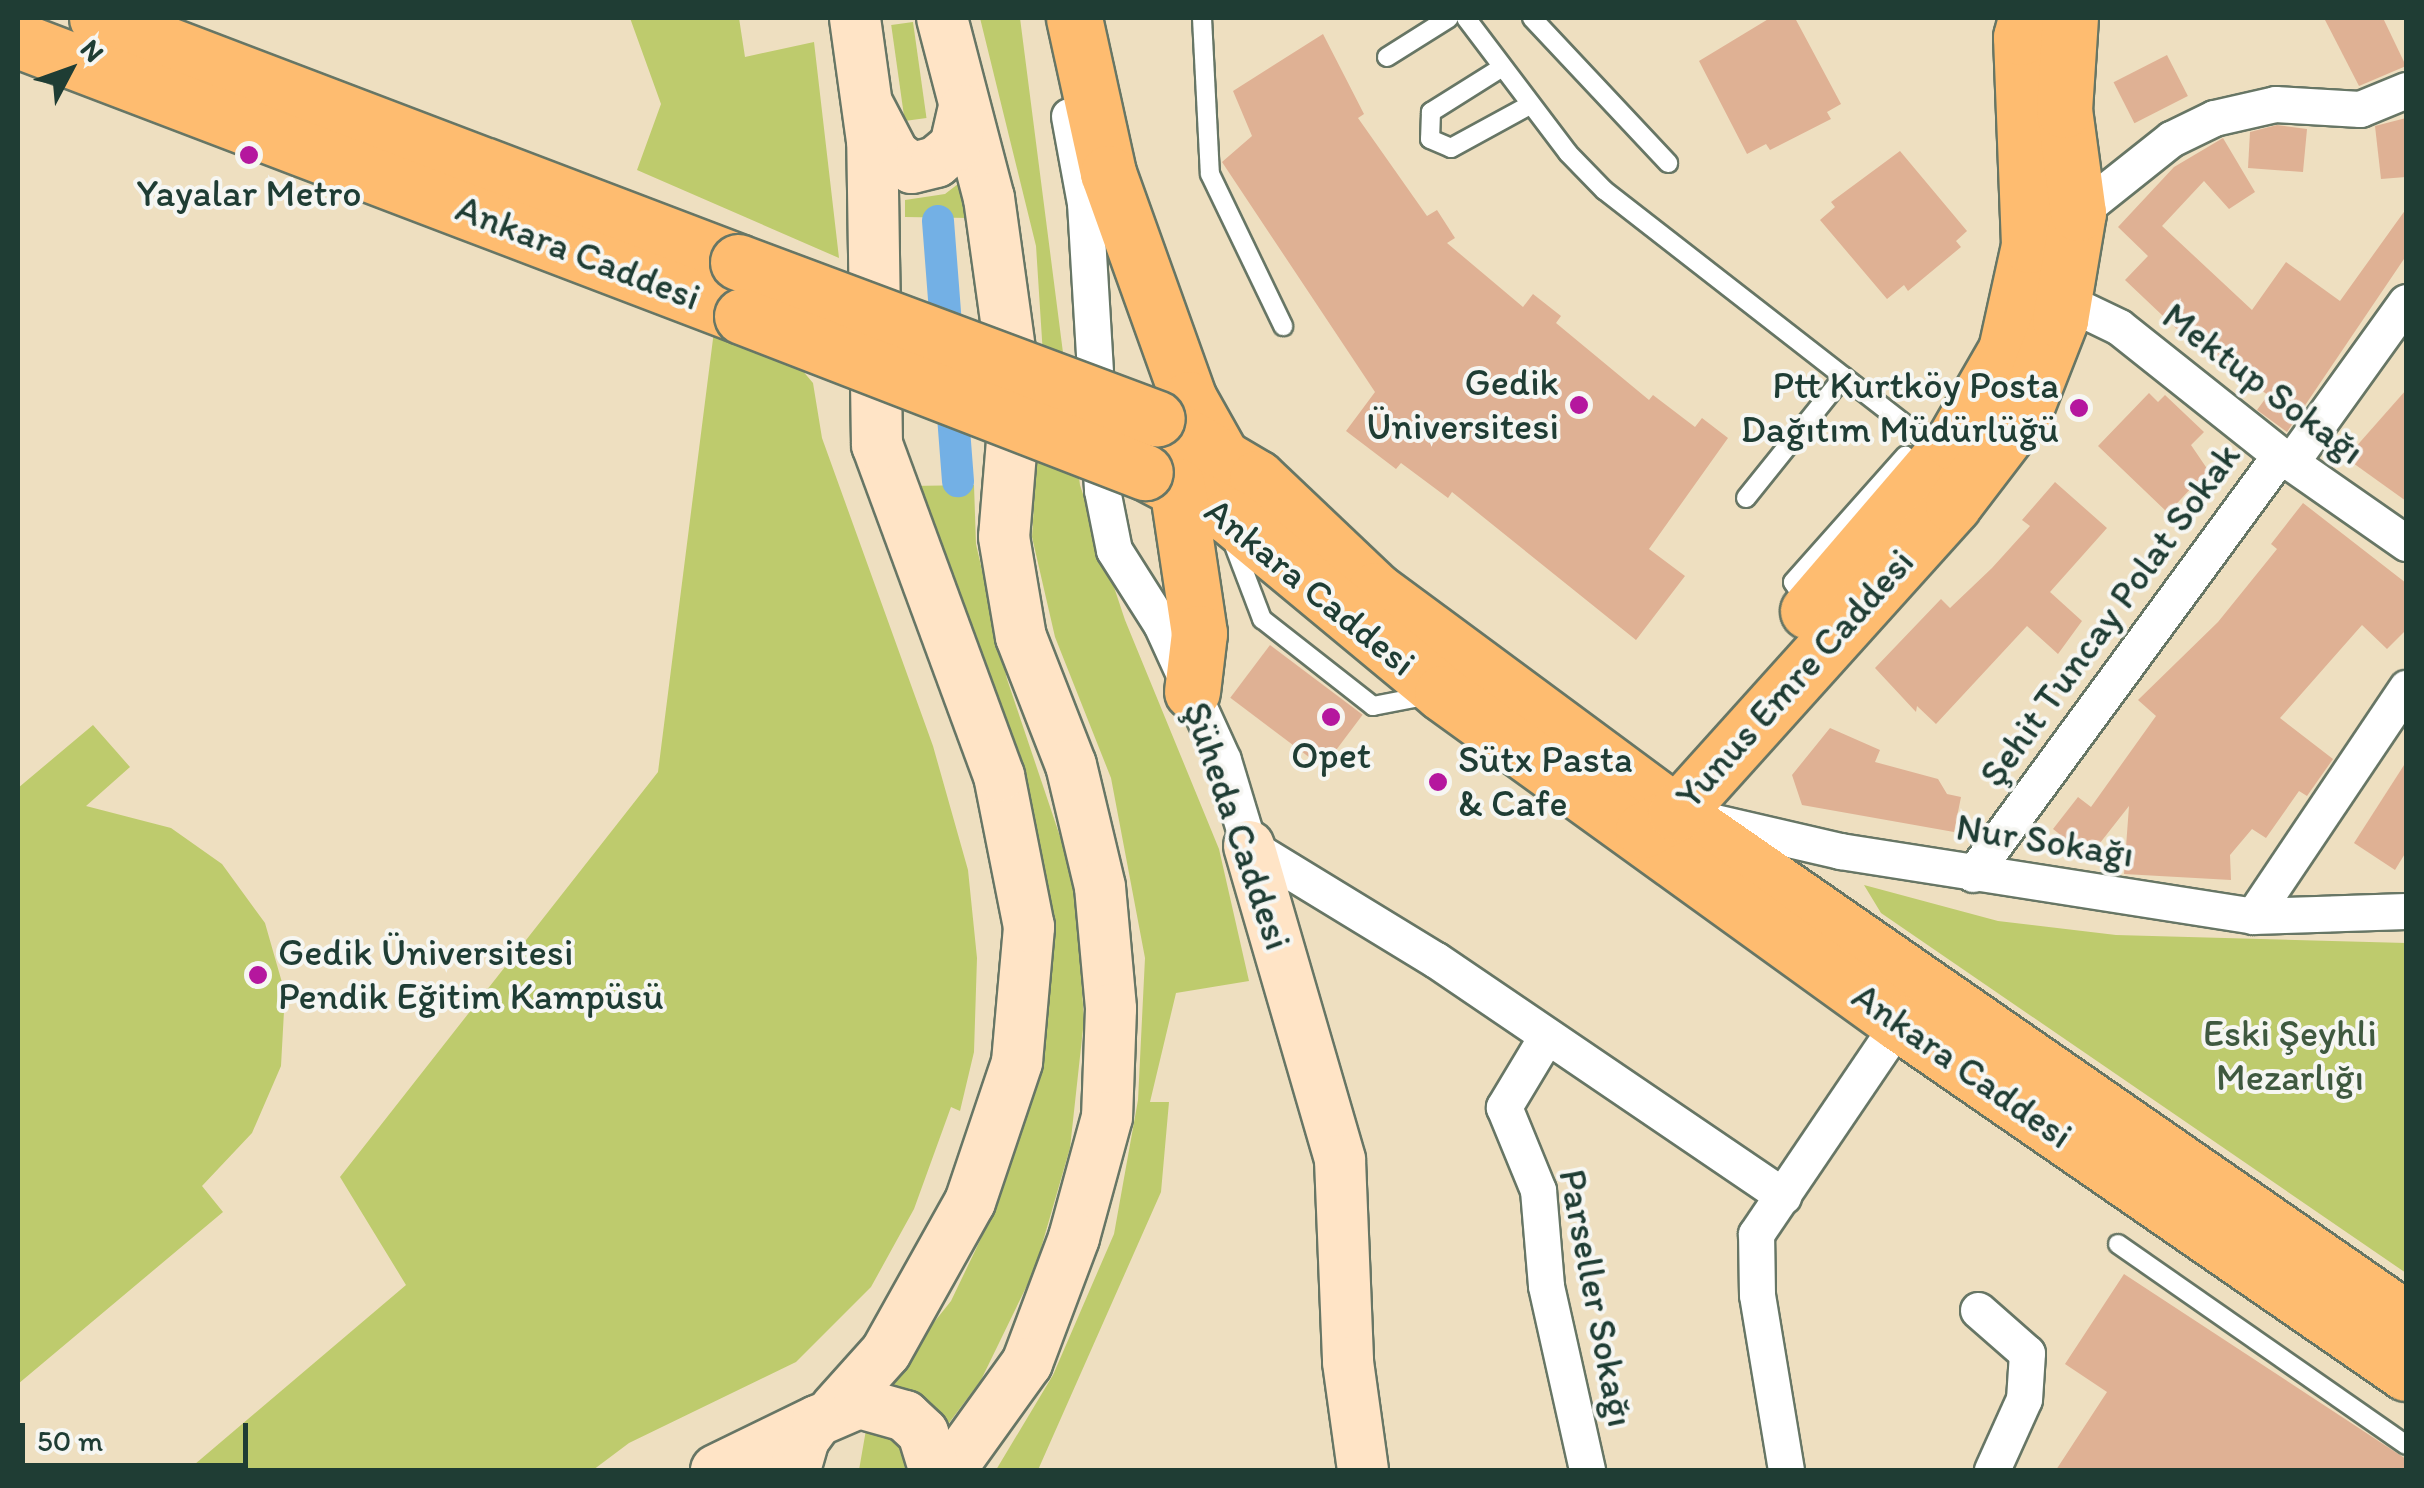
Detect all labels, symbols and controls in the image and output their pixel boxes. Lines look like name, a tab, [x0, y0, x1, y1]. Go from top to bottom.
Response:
north arrow	[20, 20, 120, 120]
text: N	[74, 32, 112, 69]
marker: Yayalar Metro	[238, 144, 260, 166]
place label: Yayalar Metro	[136, 171, 362, 217]
street label: Ankara Caddesi	[450, 186, 706, 320]
street label: Mektup Sokağı	[2154, 294, 2372, 474]
place label: Gedik Üniversitesi	[1366, 360, 1559, 449]
place label: Ptt Kurtköy Posta Dağıtım Müdürlüğü	[1741, 363, 2059, 452]
marker: Gedik Üniversitesi	[1568, 394, 1590, 416]
marker: Ptt Kurtköy Posta Dağıtım Müdürlüğü	[2068, 397, 2090, 419]
street label: Şehit Tuncay Polat Sokak	[1972, 437, 2248, 793]
street label: Ankara Caddesi	[1196, 488, 1424, 686]
street label: Yunus Emre Caddesi	[1667, 540, 1923, 818]
street label: Şüheda Caddesi	[1173, 696, 1301, 956]
marker: Opet	[1320, 706, 1342, 728]
place label: Opet	[1291, 733, 1371, 779]
place label: Sütx Pasta & Cafe	[1458, 737, 1631, 826]
marker: Sütx Pasta & Cafe	[1427, 771, 1449, 793]
street label: Nur Sokağı	[1953, 805, 2137, 877]
place label: Gedik Üniversitesi Pendik Eğitim Kampüsü	[278, 930, 664, 1019]
marker: Gedik Üniversitesi Pendik Eğitim Kampüsü	[247, 964, 269, 986]
street label: Ankara Caddesi	[1843, 973, 2081, 1159]
park label: Eski Şeyhli Mezarlığı	[2204, 1011, 2376, 1100]
street label: Parseller Sokağı	[1549, 1165, 1643, 1431]
scale bar	[25, 1403, 252, 1465]
text: 50 m	[37, 1422, 103, 1459]

